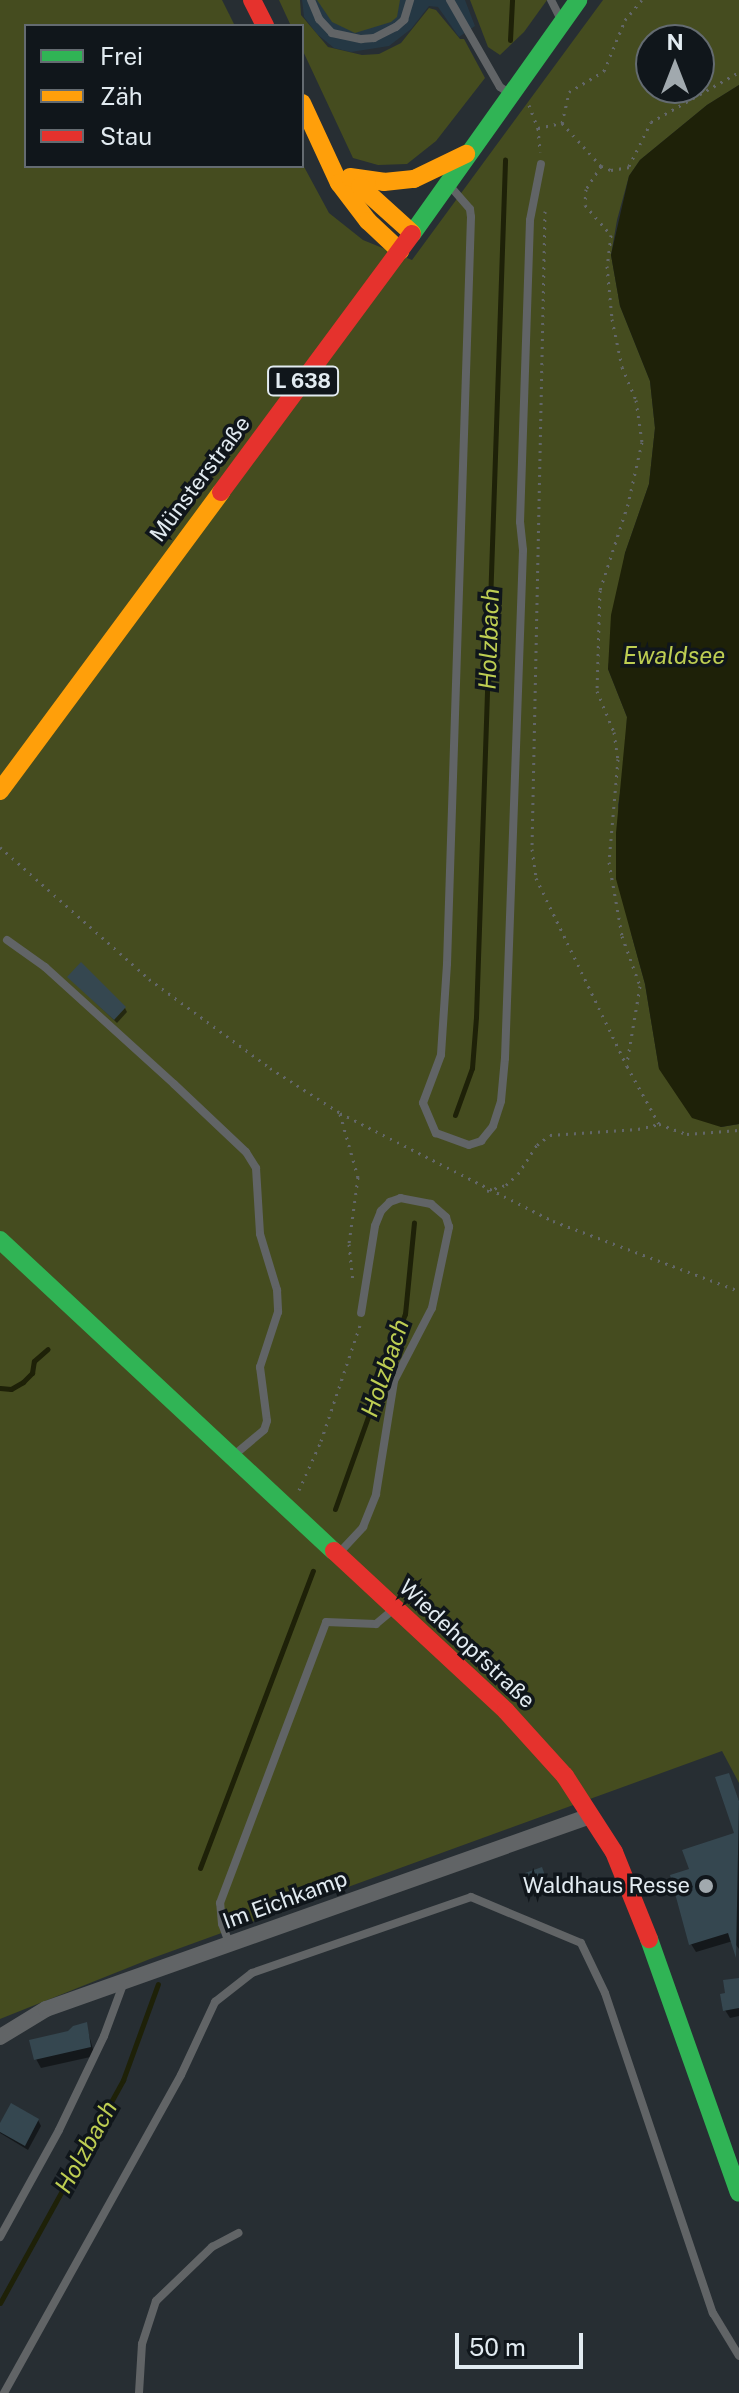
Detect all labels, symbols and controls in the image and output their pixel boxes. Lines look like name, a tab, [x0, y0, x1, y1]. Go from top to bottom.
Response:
legend	[24, 24, 304, 168]
north arrow	[635, 24, 715, 104]
text: N	[666, 29, 684, 55]
text: Frei	[100, 42, 143, 70]
text: Zäh	[100, 82, 143, 110]
text: Stau	[100, 122, 152, 150]
road number: L 638	[267, 365, 339, 397]
street label: Münsterstraße	[144, 411, 256, 547]
water label: Holzbach	[473, 588, 505, 690]
water label: Ewaldsee	[623, 642, 725, 670]
water label: Holzbach	[355, 1315, 415, 1421]
street label: Wiedehopfstraße	[394, 1574, 540, 1714]
street label: Im Eichkamp	[219, 1865, 351, 1935]
place label: Waldhaus Resse	[523, 1873, 690, 1899]
marker: Waldhaus Resse	[697, 1877, 715, 1895]
water label: Holzbach	[49, 2096, 123, 2198]
scale bar	[459, 2317, 587, 2367]
text: 50 m	[469, 2333, 526, 2361]

